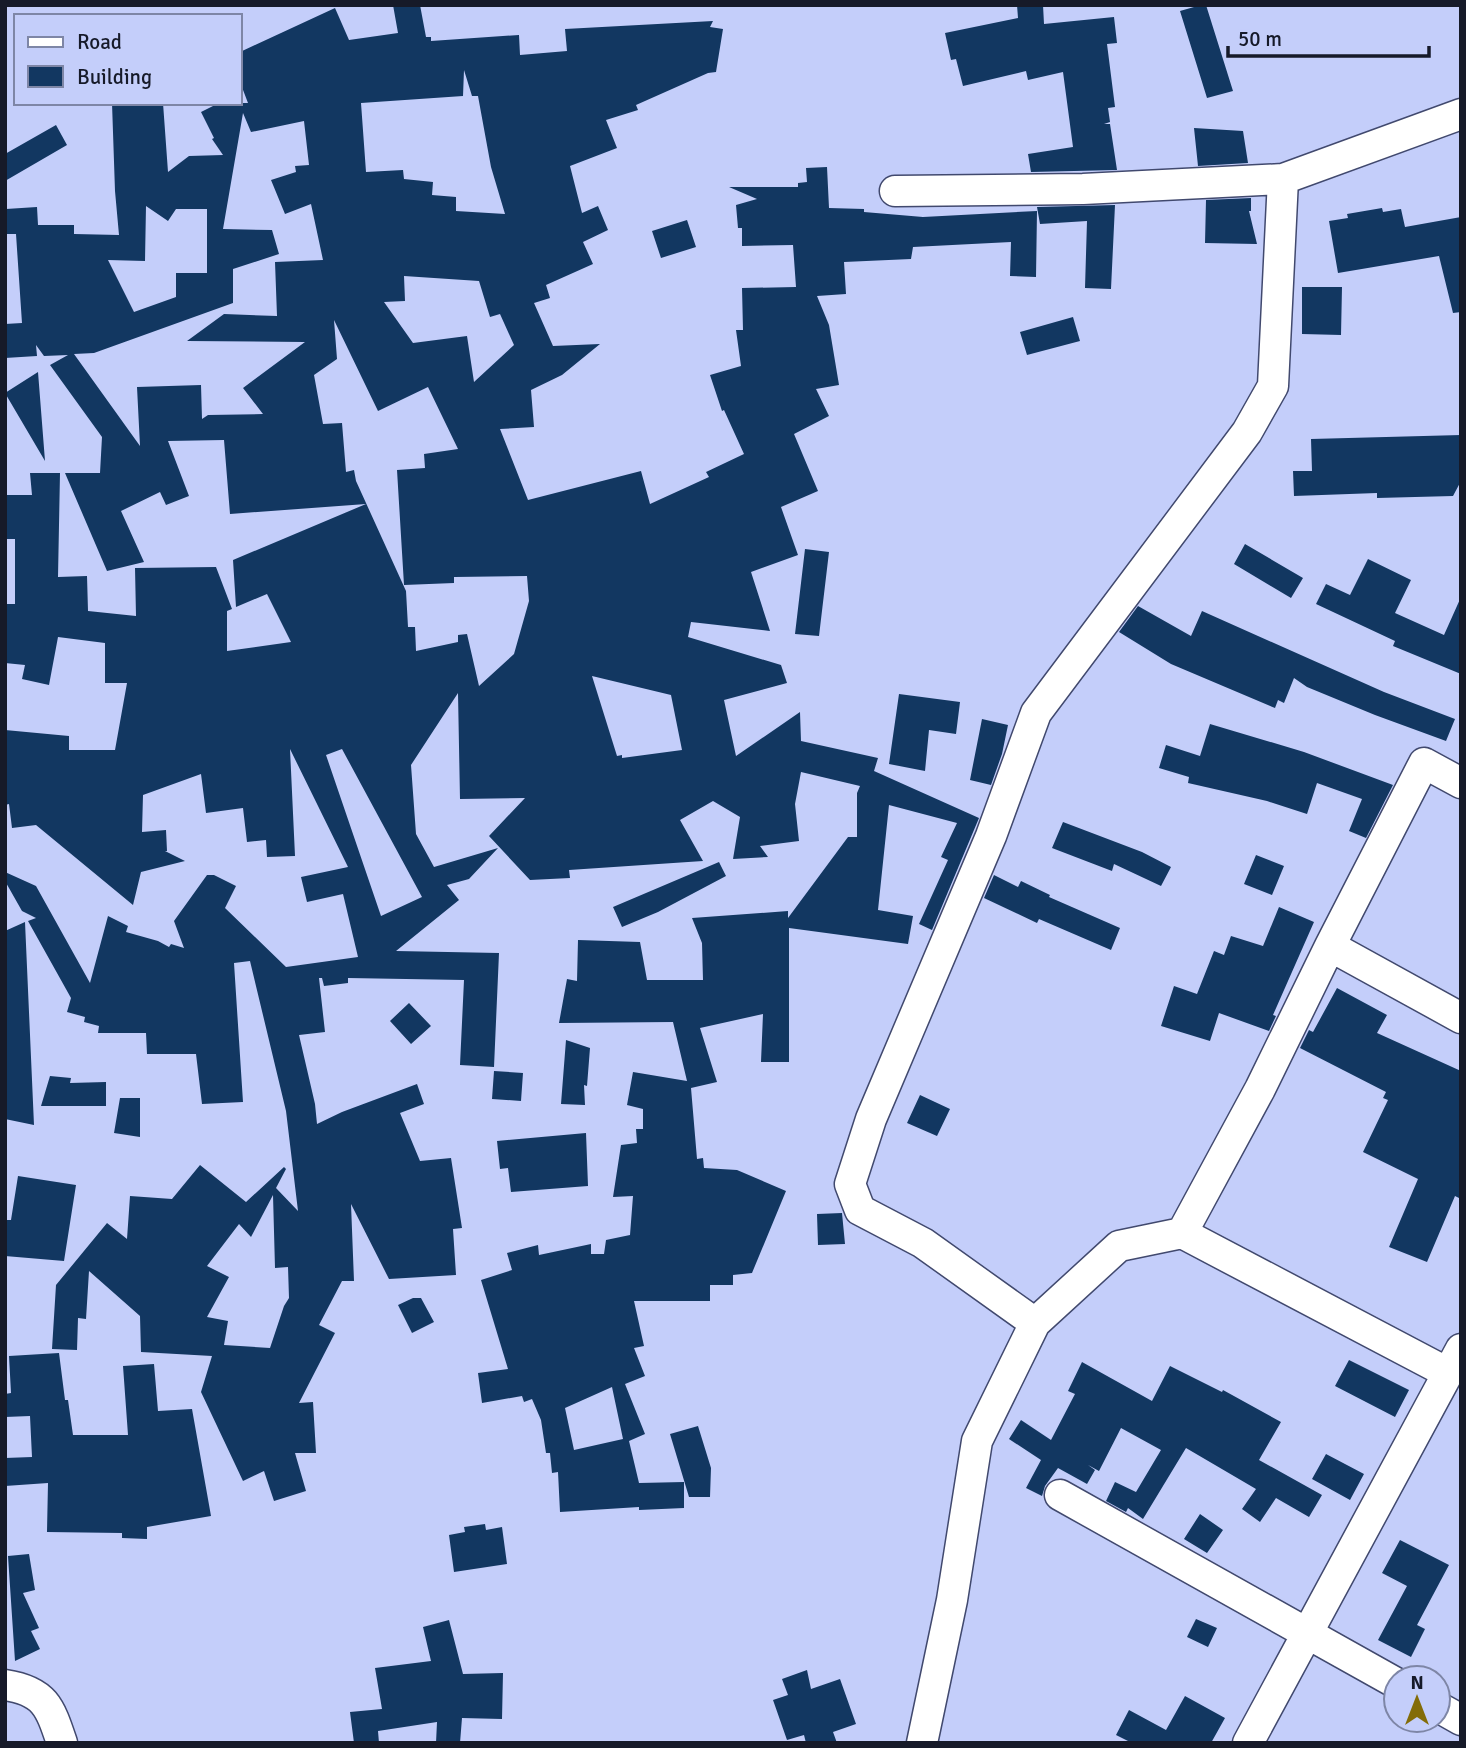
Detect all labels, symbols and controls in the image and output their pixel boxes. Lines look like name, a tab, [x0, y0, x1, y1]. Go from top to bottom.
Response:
legend	[14, 14, 242, 105]
scale bar	[1228, 14, 1429, 58]
text: 50 m	[1238, 26, 1282, 52]
text: Road	[77, 29, 122, 55]
text: Building	[77, 64, 152, 90]
north arrow	[1382, 1664, 1452, 1734]
text: N	[1410, 1671, 1424, 1695]

